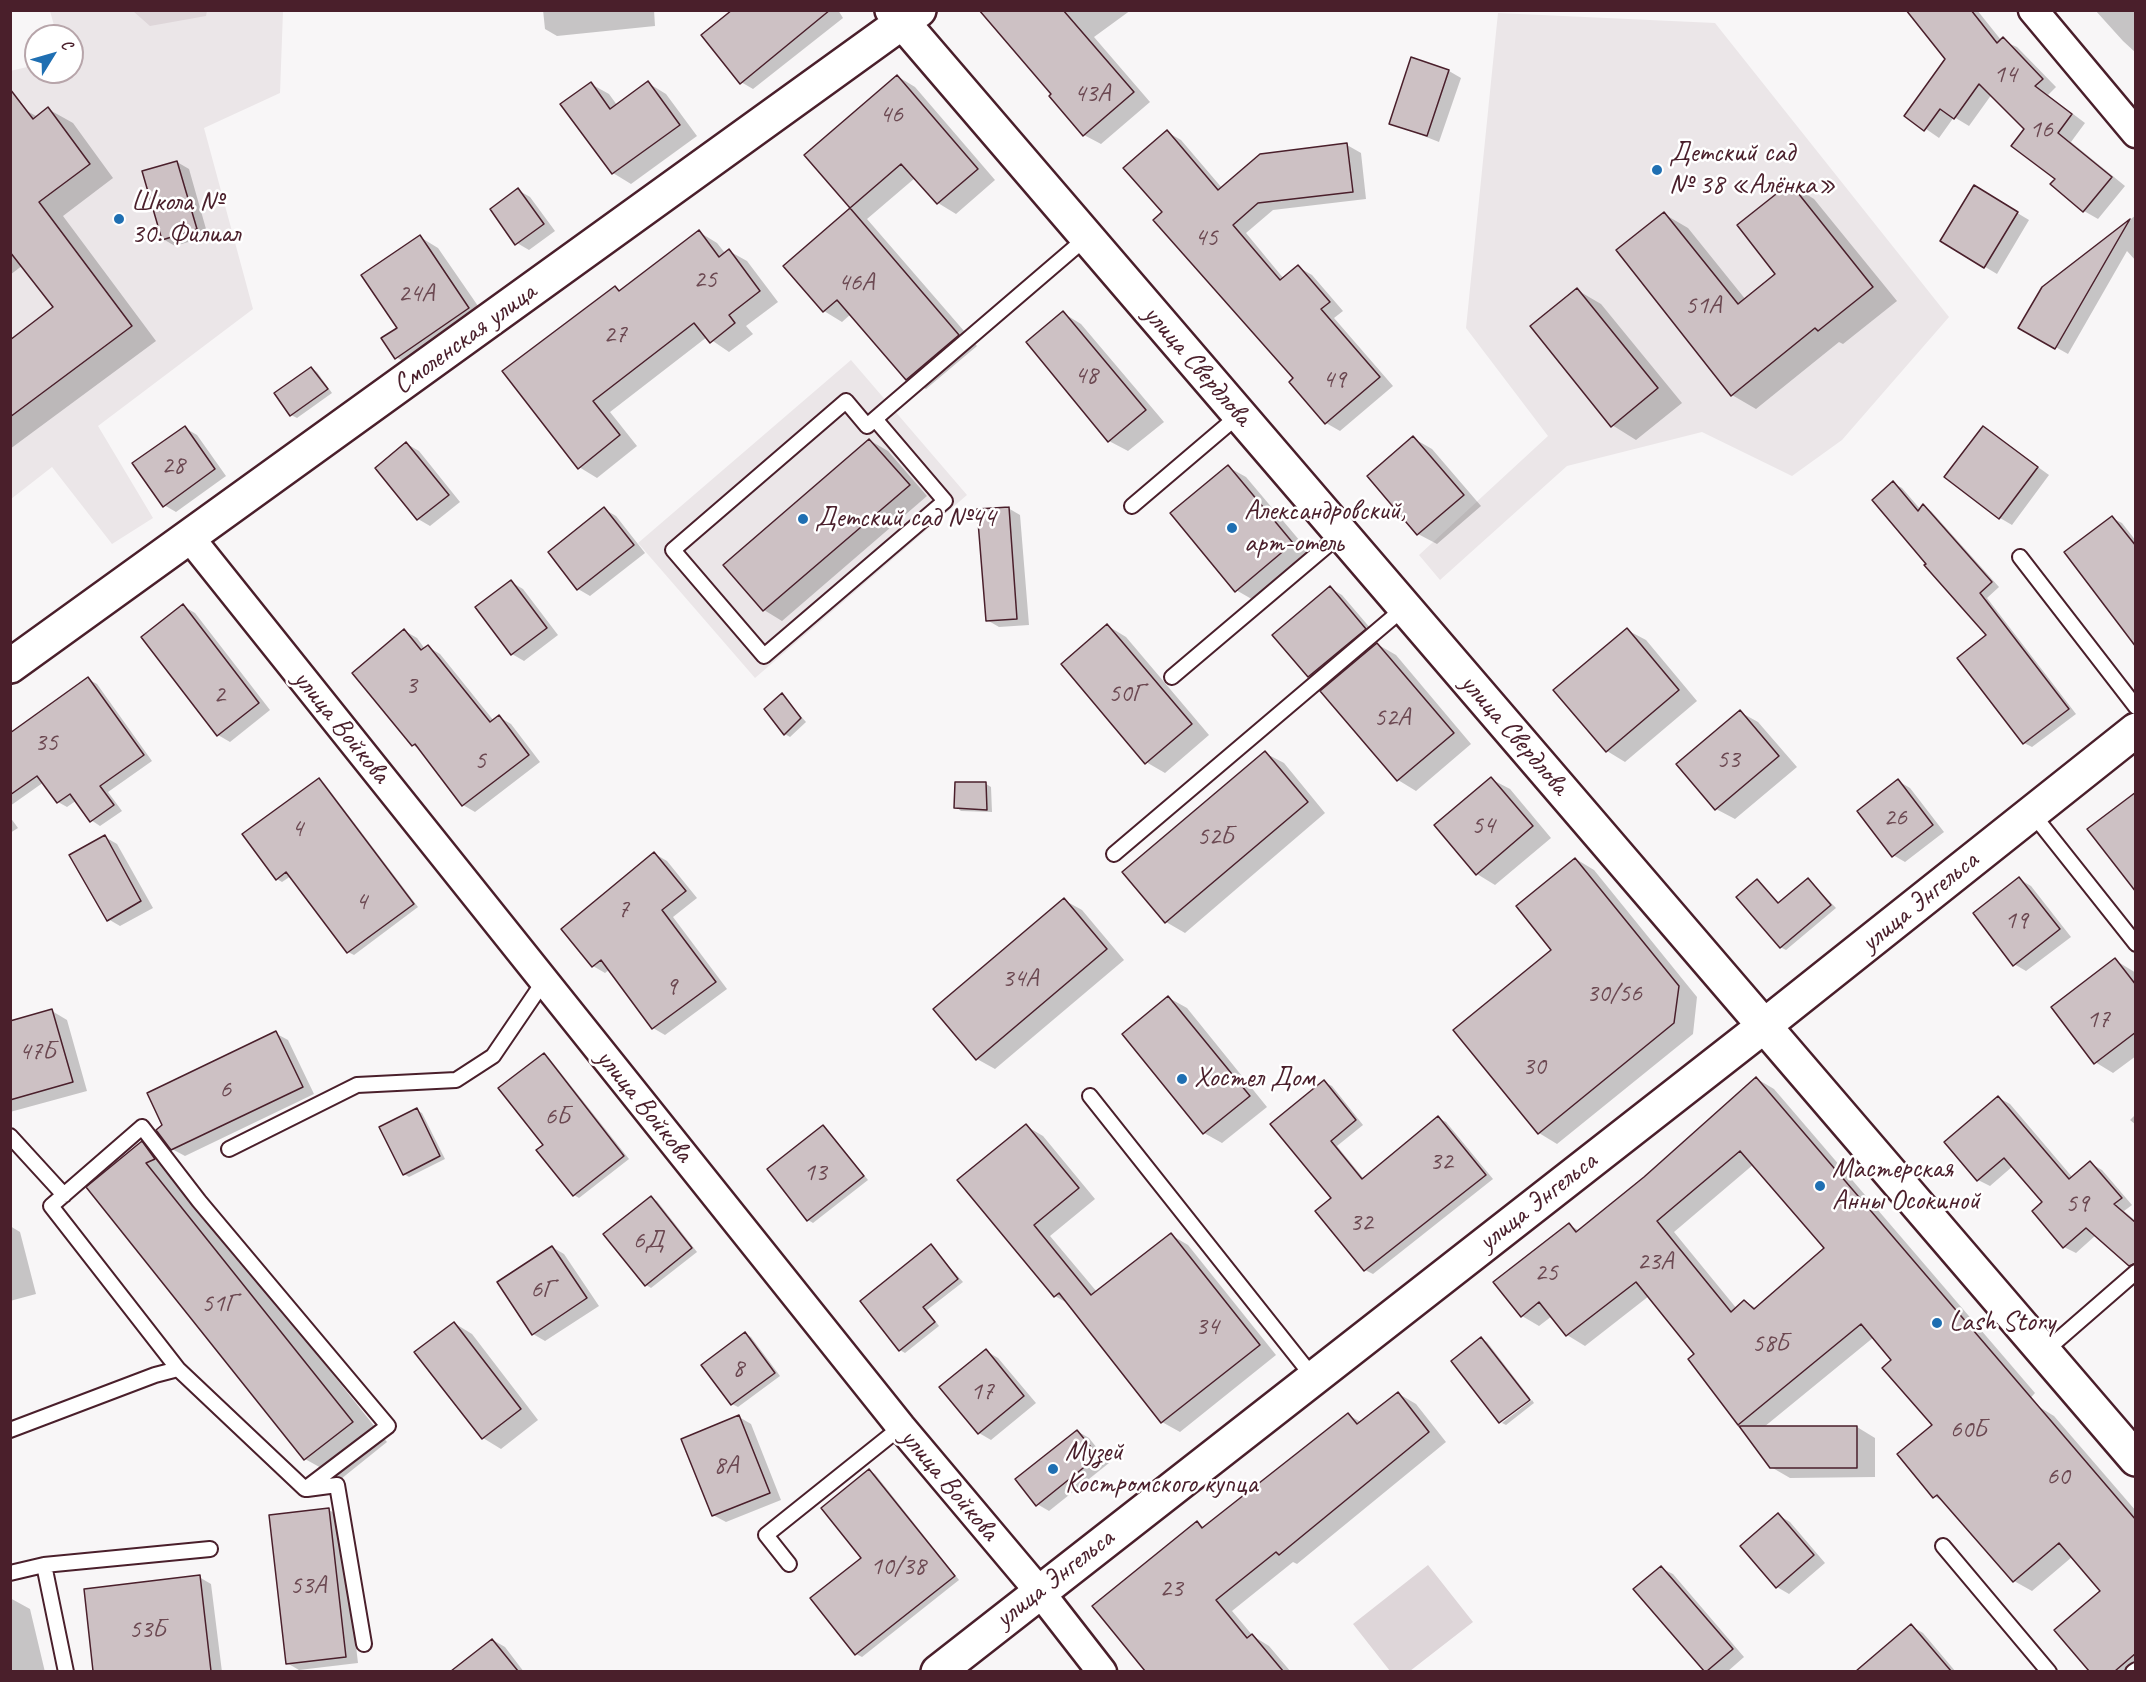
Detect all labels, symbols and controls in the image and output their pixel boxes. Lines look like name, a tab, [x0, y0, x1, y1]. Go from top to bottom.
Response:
north arrow	[24, 24, 84, 84]
text: С	[56, 35, 77, 54]
house number: 14	[1993, 59, 2017, 91]
house number: 43А	[1074, 78, 1110, 110]
house number: 46	[879, 99, 903, 131]
house number: 16	[2029, 114, 2053, 146]
place label: Детский сад № 38 «Алёнка»	[1669, 137, 1836, 203]
marker: Детский сад № 38 «Алёнка»	[1650, 163, 1664, 177]
place label: Школа № 30. Филиал	[131, 186, 240, 252]
marker: Школа № 30. Филиал	[112, 212, 126, 226]
house number: 45	[1194, 222, 1218, 254]
house number: 25	[693, 264, 717, 296]
house number: 46А	[838, 267, 874, 299]
street label: Смоленская улица	[387, 276, 543, 402]
house number: 24А	[398, 278, 434, 310]
house number: 51А	[1685, 290, 1721, 322]
street label: улица Свердлова	[1135, 299, 1259, 433]
house number: 27	[603, 319, 627, 351]
house number: 48	[1074, 360, 1098, 392]
house number: 49	[1322, 364, 1346, 396]
house number: 28	[161, 450, 185, 482]
place label: Александровский, арт-отель	[1244, 495, 1406, 561]
place label: Детский сад №44	[815, 502, 996, 536]
marker: Детский сад №44	[796, 512, 810, 526]
marker: Александровский, арт-отель	[1225, 521, 1239, 535]
street label: улица Войкова	[285, 663, 397, 791]
street label: улица Свердлова	[1452, 668, 1576, 802]
house number: 3	[405, 670, 417, 702]
house number: 50Г	[1108, 678, 1144, 710]
house number: 2	[213, 679, 225, 711]
house number: 52А	[1374, 702, 1410, 734]
house number: 35	[34, 727, 58, 759]
house number: 53	[1716, 744, 1740, 776]
house number: 5	[474, 745, 486, 777]
house number: 26	[1883, 802, 1907, 834]
house number: 54	[1471, 810, 1495, 842]
house number: 4	[291, 813, 303, 845]
house number: 52Б	[1197, 821, 1233, 853]
street label: улица Энгельса	[1854, 844, 1986, 960]
house number: 4	[355, 886, 367, 918]
house number: 7	[617, 894, 629, 926]
house number: 19	[2004, 905, 2028, 937]
house number: 34А	[1002, 963, 1038, 995]
house number: 9	[665, 971, 677, 1003]
house number: 30/56	[1586, 978, 1642, 1010]
house number: 17	[2086, 1004, 2110, 1036]
house number: 47Б	[19, 1036, 55, 1068]
street label: улица Войкова	[588, 1042, 700, 1170]
house number: 30	[1522, 1051, 1546, 1083]
place label: Хостел Дом	[1194, 1062, 1315, 1096]
marker: Хостел Дом	[1175, 1072, 1189, 1086]
house number: 6	[219, 1074, 231, 1106]
house number: 6Б	[545, 1101, 569, 1133]
street label: улица Энгельса	[1472, 1145, 1604, 1259]
house number: 32	[1429, 1146, 1453, 1178]
place label: Мастерская Анны Осокиной	[1832, 1153, 1980, 1219]
house number: 13	[803, 1157, 827, 1189]
marker: Мастерская Анны Осокиной	[1813, 1179, 1827, 1193]
house number: 59	[2065, 1188, 2089, 1220]
house number: 32	[1349, 1207, 1373, 1239]
house number: 6Д	[633, 1225, 663, 1257]
house number: 23А	[1637, 1246, 1673, 1278]
house number: 25	[1534, 1257, 1558, 1289]
house number: 6Г	[530, 1274, 554, 1306]
house number: 51Г	[201, 1288, 237, 1320]
place label: Lash Story	[1949, 1306, 2055, 1340]
house number: 34	[1195, 1311, 1219, 1343]
marker: Lash Story	[1930, 1316, 1944, 1330]
house number: 58Б	[1752, 1328, 1788, 1360]
house number: 8	[732, 1353, 744, 1385]
house number: 17	[970, 1376, 994, 1408]
house number: 60Б	[1950, 1414, 1986, 1446]
street label: улица Войкова	[892, 1422, 1006, 1548]
place label: Музей Костромского купца	[1065, 1436, 1257, 1502]
house number: 8А	[714, 1450, 738, 1482]
house number: 60	[2046, 1461, 2070, 1493]
marker: Музей Костромского купца	[1046, 1462, 1060, 1476]
street label: улица Энгельса	[989, 1522, 1121, 1636]
house number: 10/38	[870, 1551, 926, 1583]
house number: 53А	[290, 1570, 326, 1602]
house number: 23	[1159, 1573, 1183, 1605]
house number: 53Б	[129, 1614, 165, 1646]

